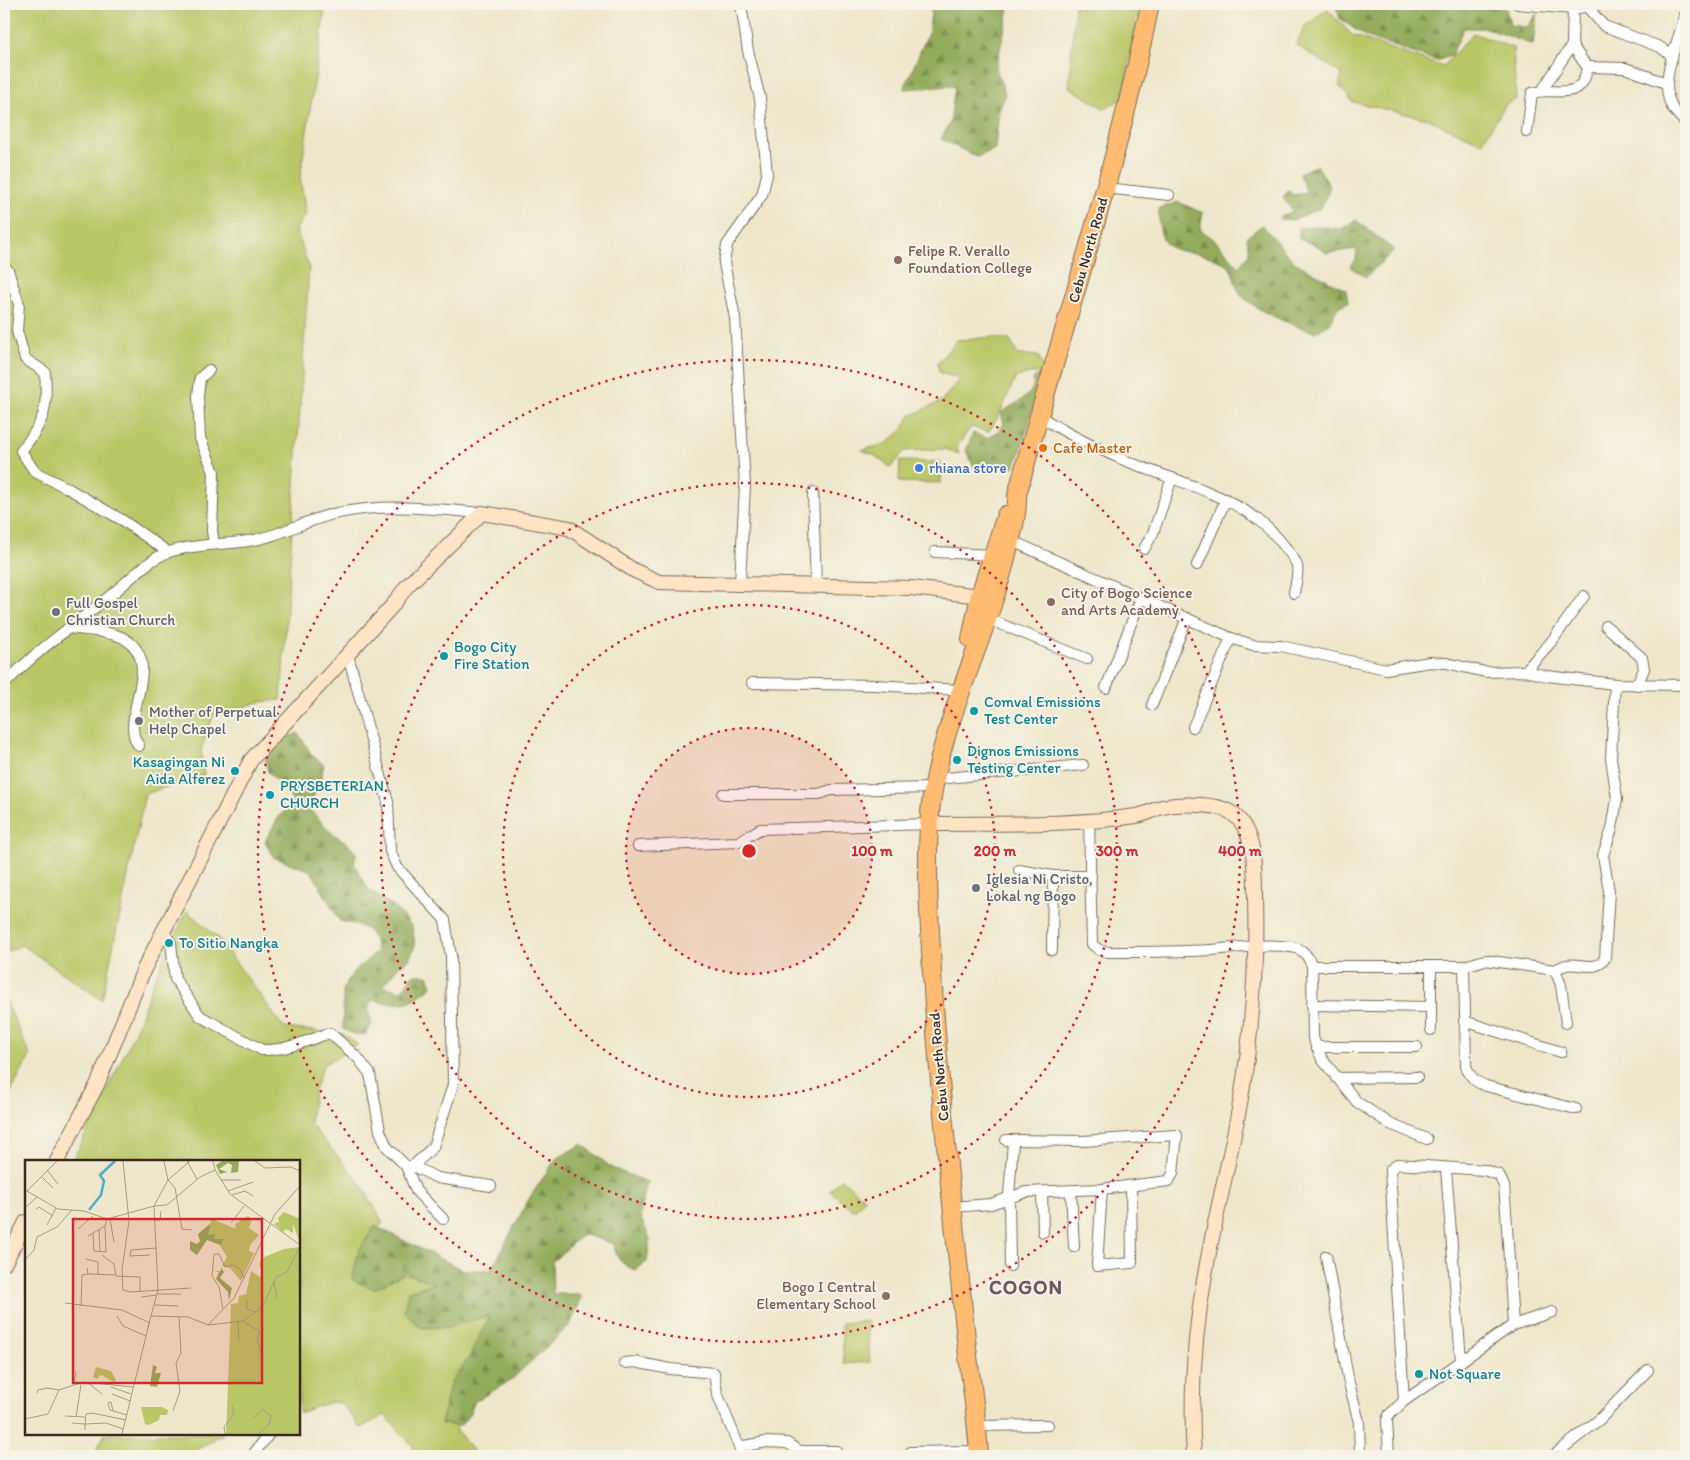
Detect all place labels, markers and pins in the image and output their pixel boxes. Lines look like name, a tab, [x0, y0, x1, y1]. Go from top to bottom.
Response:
place label: Felipe R. Verallo Foundation College	[908, 242, 1032, 277]
marker: Felipe R. Verallo Foundation College	[892, 254, 904, 266]
place label: Cafe Master	[1053, 439, 1132, 457]
marker: Cafe Master	[1037, 442, 1049, 454]
place label: rhiana store	[929, 459, 1007, 477]
marker: rhiana store	[913, 462, 925, 474]
place label: City of Bogo Science and Arts Academy	[1061, 584, 1192, 619]
place label: Full Gospel Christian Church	[66, 594, 175, 629]
marker: City of Bogo Science and Arts Academy	[1045, 596, 1057, 608]
marker: Full Gospel Christian Church	[50, 606, 62, 618]
place label: Bogo City Fire Station	[454, 638, 530, 673]
marker: Bogo City Fire Station	[438, 650, 450, 662]
place label: Comval Emissions Test Center	[984, 693, 1101, 728]
place label: Mother of Perpetual Help Chapel	[149, 703, 278, 738]
marker: Comval Emissions Test Center	[968, 705, 980, 717]
marker: Mother of Perpetual Help Chapel	[133, 715, 145, 727]
place label: Dignos Emissions Testing Center	[967, 742, 1079, 777]
place label: Kasagingan Ni Aida Alferez	[133, 753, 225, 788]
marker: Dignos Emissions Testing Center	[951, 754, 963, 766]
marker: Kasagingan Ni Aida Alferez	[229, 765, 241, 777]
place label: PRYSBETERIAN CHURCH	[280, 777, 384, 812]
marker: PRYSBETERIAN CHURCH	[264, 789, 276, 801]
centre of rings	[740, 842, 758, 860]
place label: Iglesia Ni Cristo, Lokal ng Bogo	[986, 870, 1093, 905]
marker: Iglesia Ni Cristo, Lokal ng Bogo	[970, 882, 982, 894]
place label: To Sitio Nangka	[179, 934, 279, 952]
marker: To Sitio Nangka	[163, 937, 175, 949]
place label: Bogo I Central Elementary School	[756, 1278, 877, 1313]
marker: Bogo I Central Elementary School	[880, 1290, 892, 1302]
place label: Not Square	[1429, 1365, 1501, 1383]
marker: Not Square	[1413, 1368, 1425, 1380]

